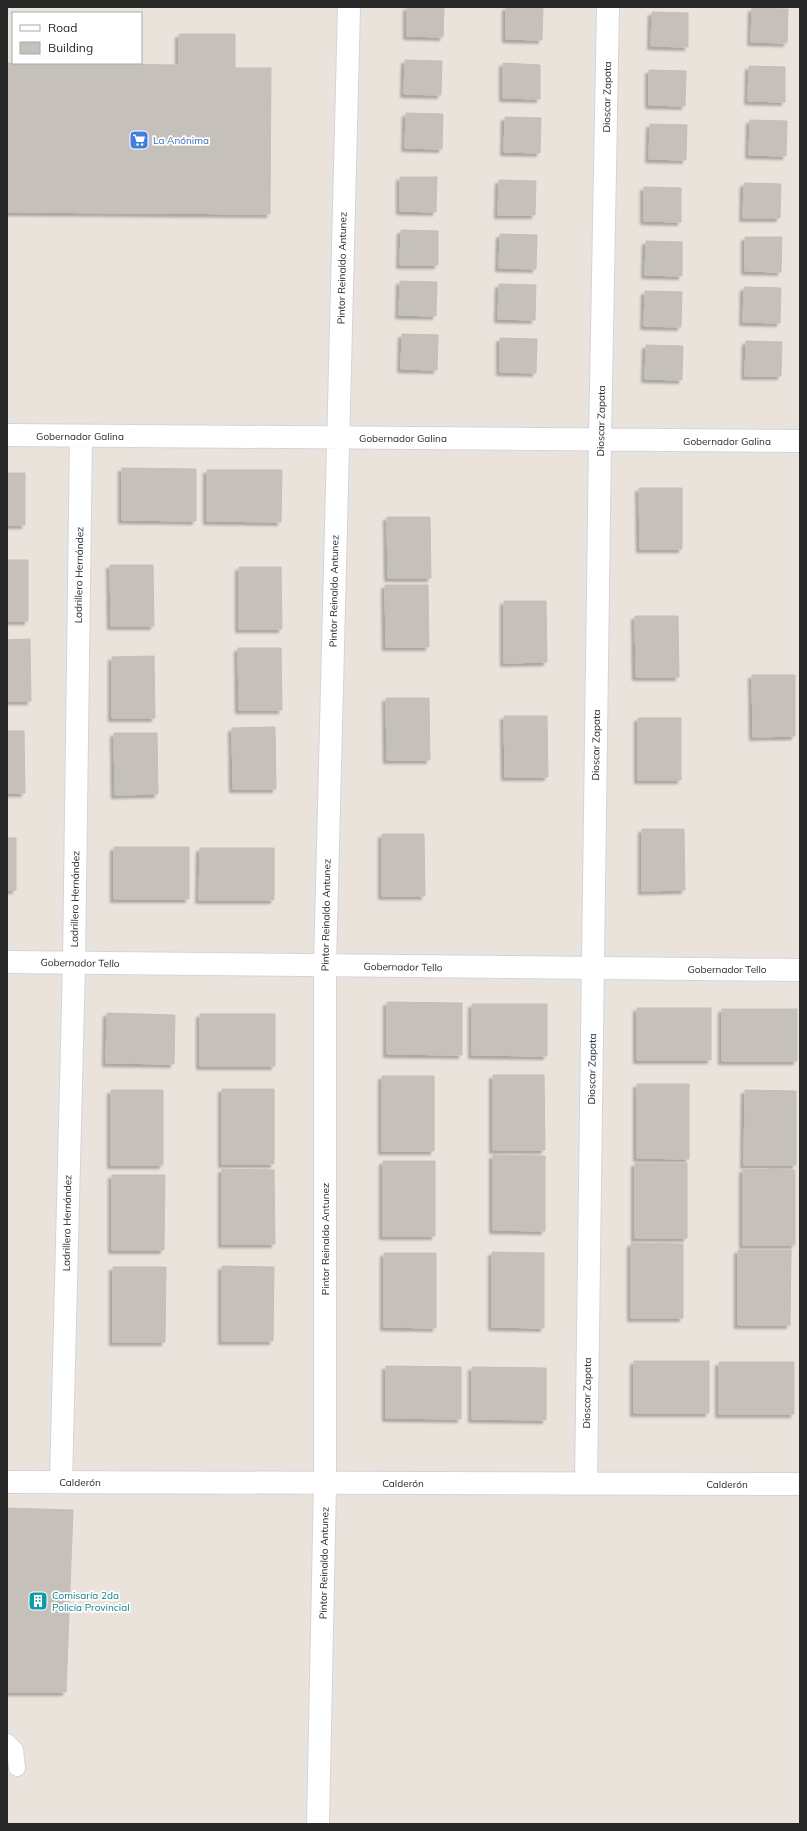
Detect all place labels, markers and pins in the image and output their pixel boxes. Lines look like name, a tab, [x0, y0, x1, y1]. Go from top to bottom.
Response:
supermarket icon: La Anónima	[128, 129, 150, 151]
place label: La Anónima	[153, 134, 209, 147]
place label: Comisaría 2da Policía Provincial	[52, 1589, 130, 1614]
building icon: Comisaría 2da Policía Provincial	[27, 1590, 49, 1612]

